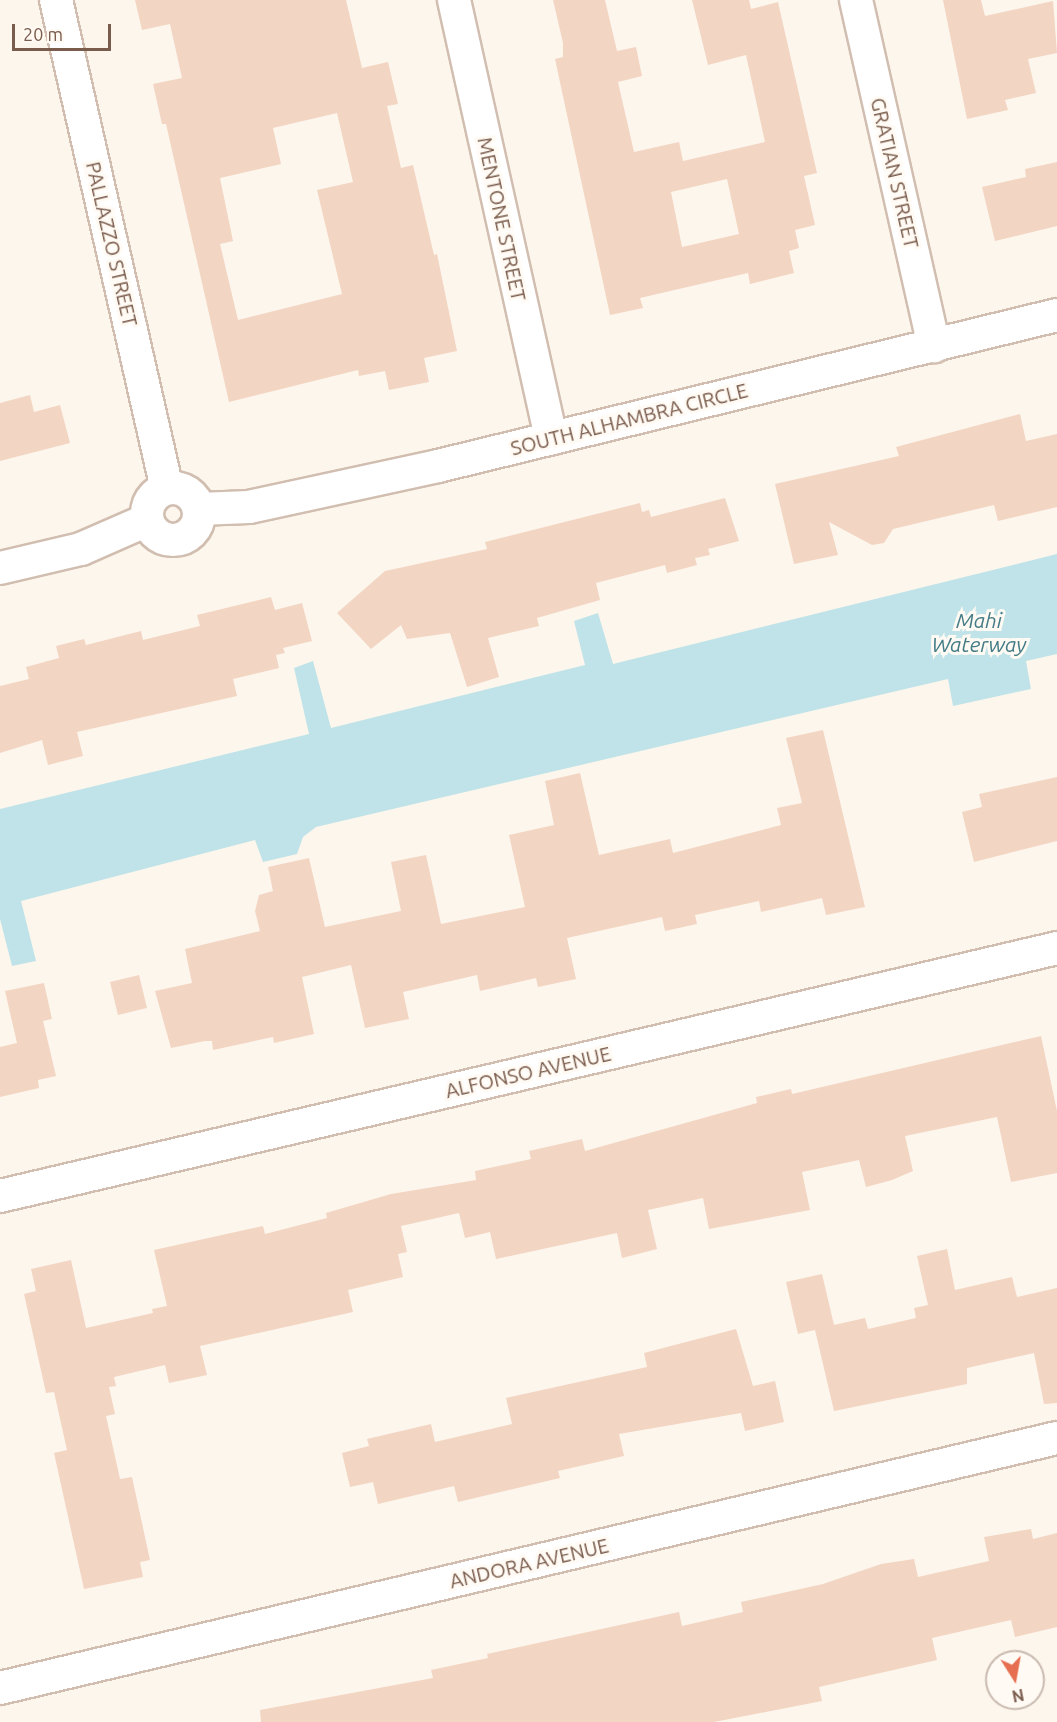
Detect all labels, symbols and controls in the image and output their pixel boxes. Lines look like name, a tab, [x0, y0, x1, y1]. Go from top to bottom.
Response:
scale bar	[15, 12, 114, 50]
text: 20 m	[23, 24, 63, 44]
street label: GRATIAN STREET	[866, 95, 924, 251]
street label: MENTONE STREET	[473, 135, 531, 303]
street label: PALLAZZO STREET	[81, 159, 143, 329]
street label: SOUTH ALHAMBRA CIRCLE	[508, 378, 750, 460]
water label: Mahi Waterway	[932, 607, 1026, 657]
street label: ALFONSO AVENUE	[443, 1041, 613, 1103]
street label: ANDORA AVENUE	[447, 1533, 611, 1593]
north arrow	[985, 1650, 1045, 1710]
text: N	[1010, 1686, 1026, 1706]

